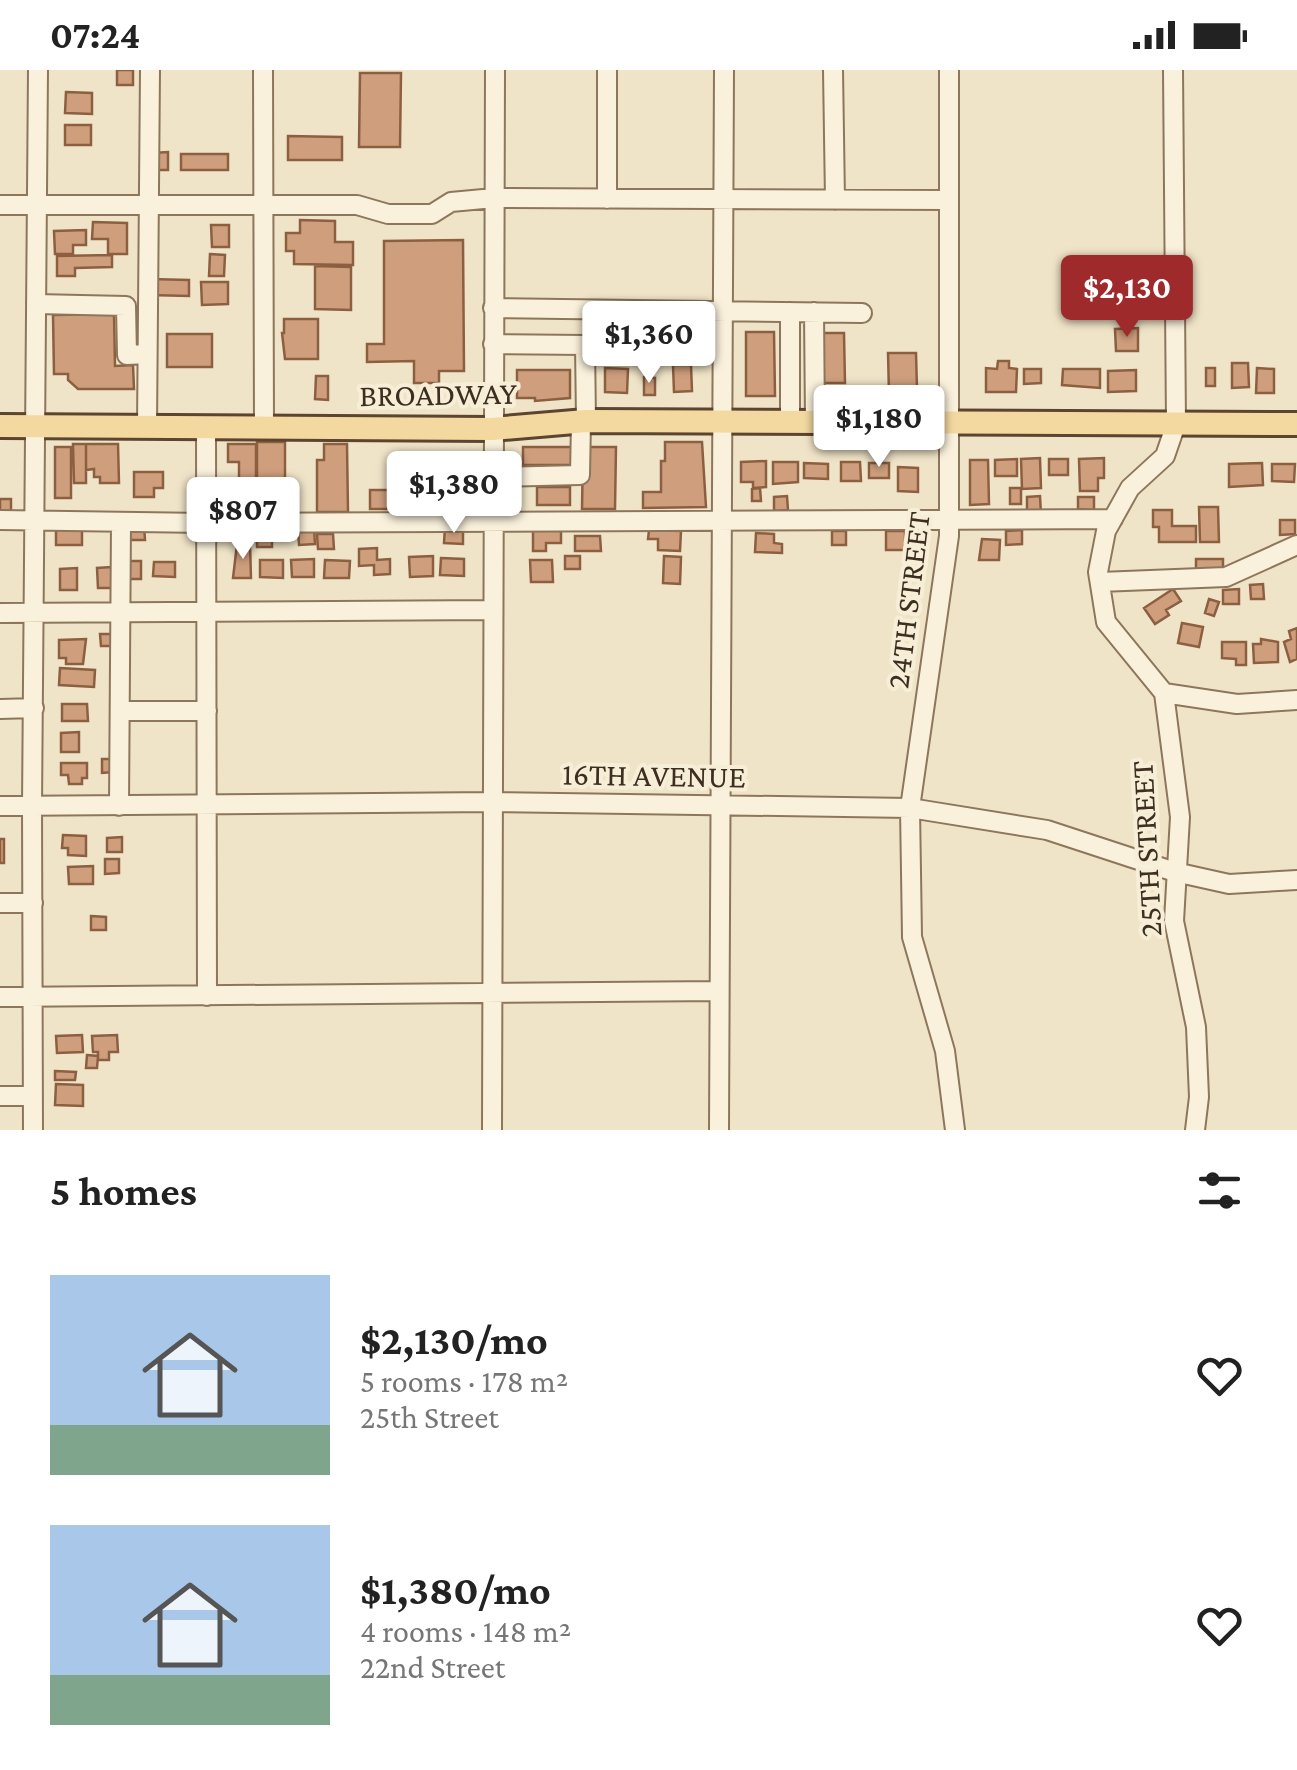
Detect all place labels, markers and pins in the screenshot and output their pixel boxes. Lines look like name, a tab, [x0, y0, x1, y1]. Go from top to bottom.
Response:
pin: $2,130	[1046, 255, 1208, 340]
pin: $1,360	[568, 301, 730, 386]
pin: $1,180	[798, 385, 960, 470]
pin: $1,380	[373, 451, 535, 536]
pin: $807	[184, 477, 302, 562]

